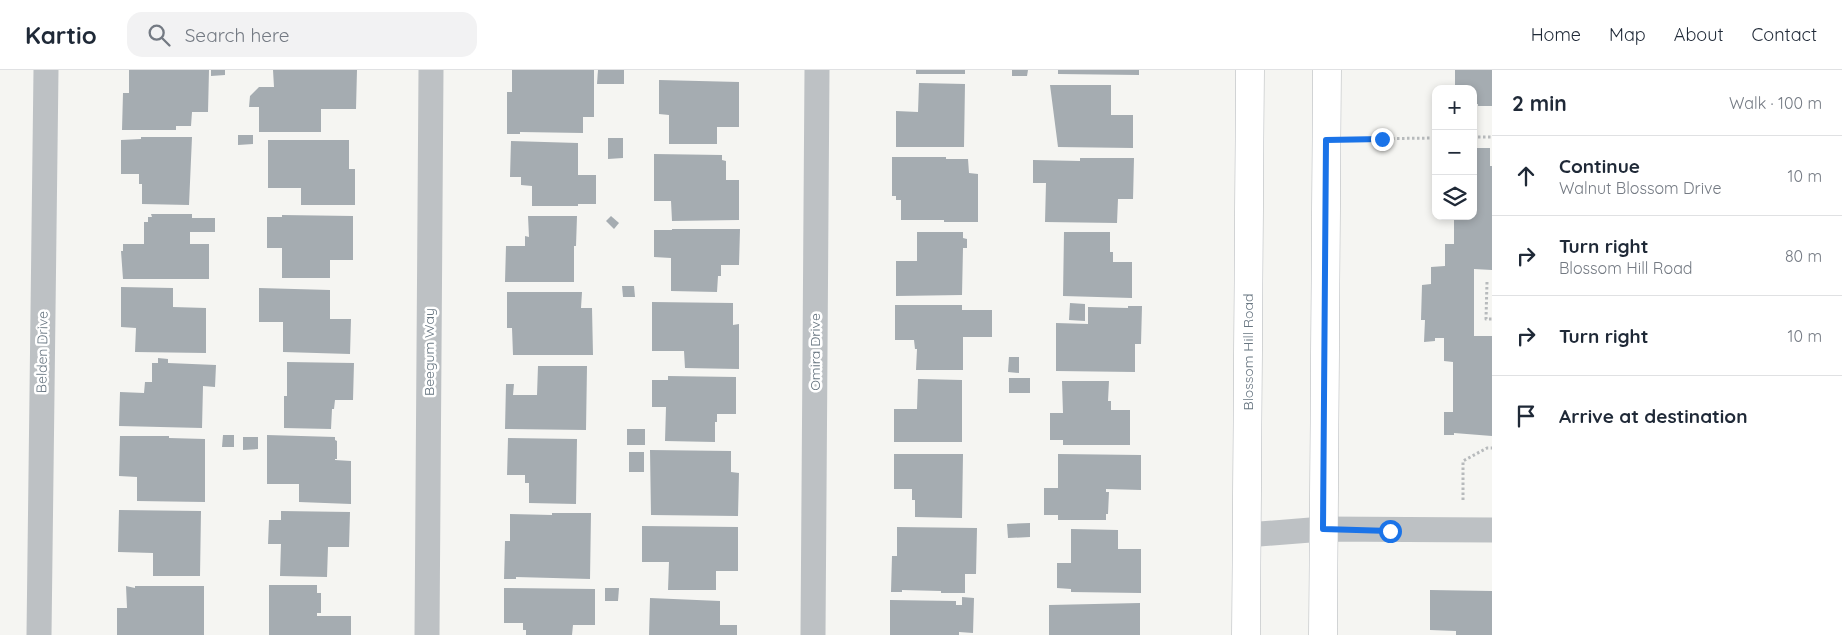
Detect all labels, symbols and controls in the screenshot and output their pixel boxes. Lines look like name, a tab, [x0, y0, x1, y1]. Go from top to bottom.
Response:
search box	[127, 12, 477, 57]
text: Kartio	[25, 20, 97, 50]
icon: search	[145, 21, 173, 49]
text: Search here	[185, 23, 290, 47]
text: Home	[1531, 23, 1581, 46]
text: Map	[1609, 23, 1646, 46]
text: About	[1674, 23, 1724, 46]
text: Contact	[1752, 23, 1817, 46]
map controls	[1432, 85, 1477, 220]
button: +	[1432, 85, 1477, 130]
text: 2 min	[1512, 90, 1567, 116]
text: Walk · 100 m	[1729, 93, 1822, 113]
route end	[1371, 128, 1394, 151]
button: −	[1432, 130, 1477, 175]
text: Continue	[1559, 154, 1640, 178]
icon: ahead	[1512, 162, 1540, 190]
text: 10 m	[1788, 166, 1822, 186]
button: layers	[1432, 175, 1477, 220]
text: Walnut Blossom Drive	[1559, 178, 1722, 198]
text: Turn right	[1559, 234, 1648, 258]
icon: right	[1512, 242, 1540, 270]
text: 80 m	[1785, 246, 1822, 266]
text: Blossom Hill Road	[1559, 258, 1693, 278]
street label: Blossom Hill Road	[1239, 294, 1257, 410]
street label: Beegum Way	[420, 308, 438, 396]
street label: Belden Drive	[32, 311, 52, 393]
street label: Omira Drive	[806, 313, 824, 391]
icon: right	[1512, 322, 1540, 350]
text: Turn right	[1559, 324, 1648, 348]
text: 10 m	[1788, 326, 1822, 346]
icon: arrive	[1512, 402, 1540, 430]
text: Arrive at destination	[1559, 404, 1748, 428]
route start	[1379, 520, 1402, 543]

